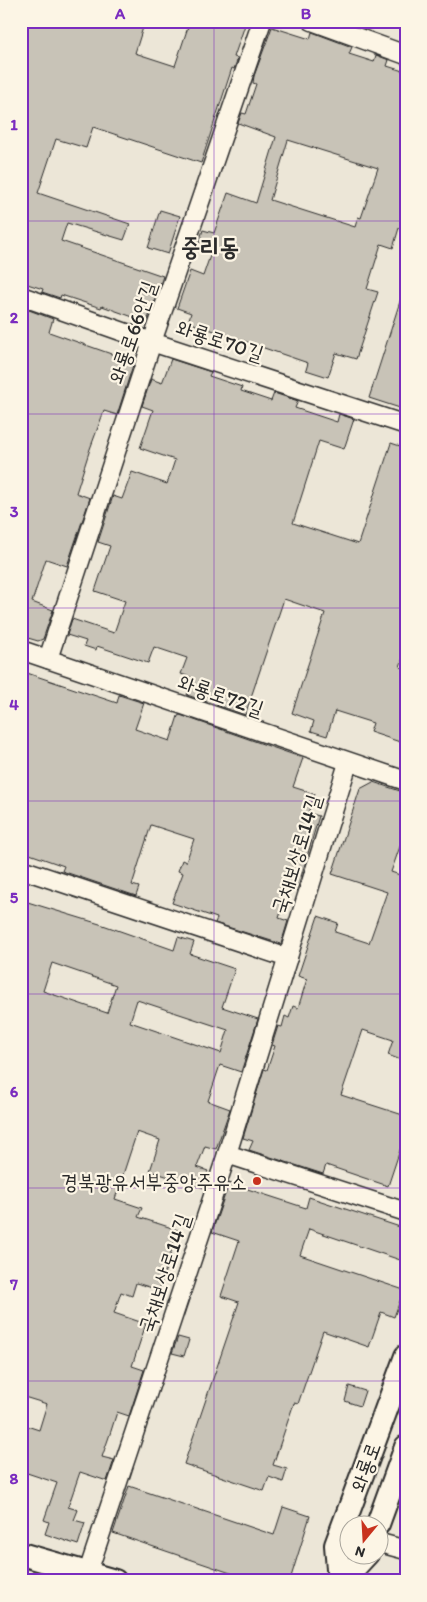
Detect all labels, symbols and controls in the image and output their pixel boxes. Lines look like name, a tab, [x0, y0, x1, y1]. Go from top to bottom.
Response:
text: A	[114, 4, 126, 23]
text: B	[301, 4, 312, 23]
text: 1	[10, 115, 18, 134]
district label: 중리동	[181, 232, 239, 261]
street label: 와룡로66안길	[103, 277, 161, 387]
text: 2	[10, 308, 19, 327]
street label: 와룡로70길	[173, 314, 267, 366]
text: 3	[10, 502, 19, 521]
street label: 와룡로72길	[175, 669, 267, 721]
text: 4	[9, 695, 19, 714]
street label: 국채보상로14길	[266, 791, 326, 917]
text: 5	[10, 888, 19, 907]
text: 6	[10, 1082, 19, 1101]
place label: 경북광유서부중앙주유소	[61, 1169, 247, 1194]
marker: 경북광유서부중앙주유소	[251, 1175, 263, 1187]
street label: 국채보상로14길	[133, 1210, 195, 1336]
text: 7	[9, 1275, 18, 1294]
street label: 와룡로	[345, 1439, 385, 1495]
text: 8	[10, 1469, 19, 1488]
north arrow	[340, 1514, 390, 1564]
text: N	[353, 1542, 367, 1561]

